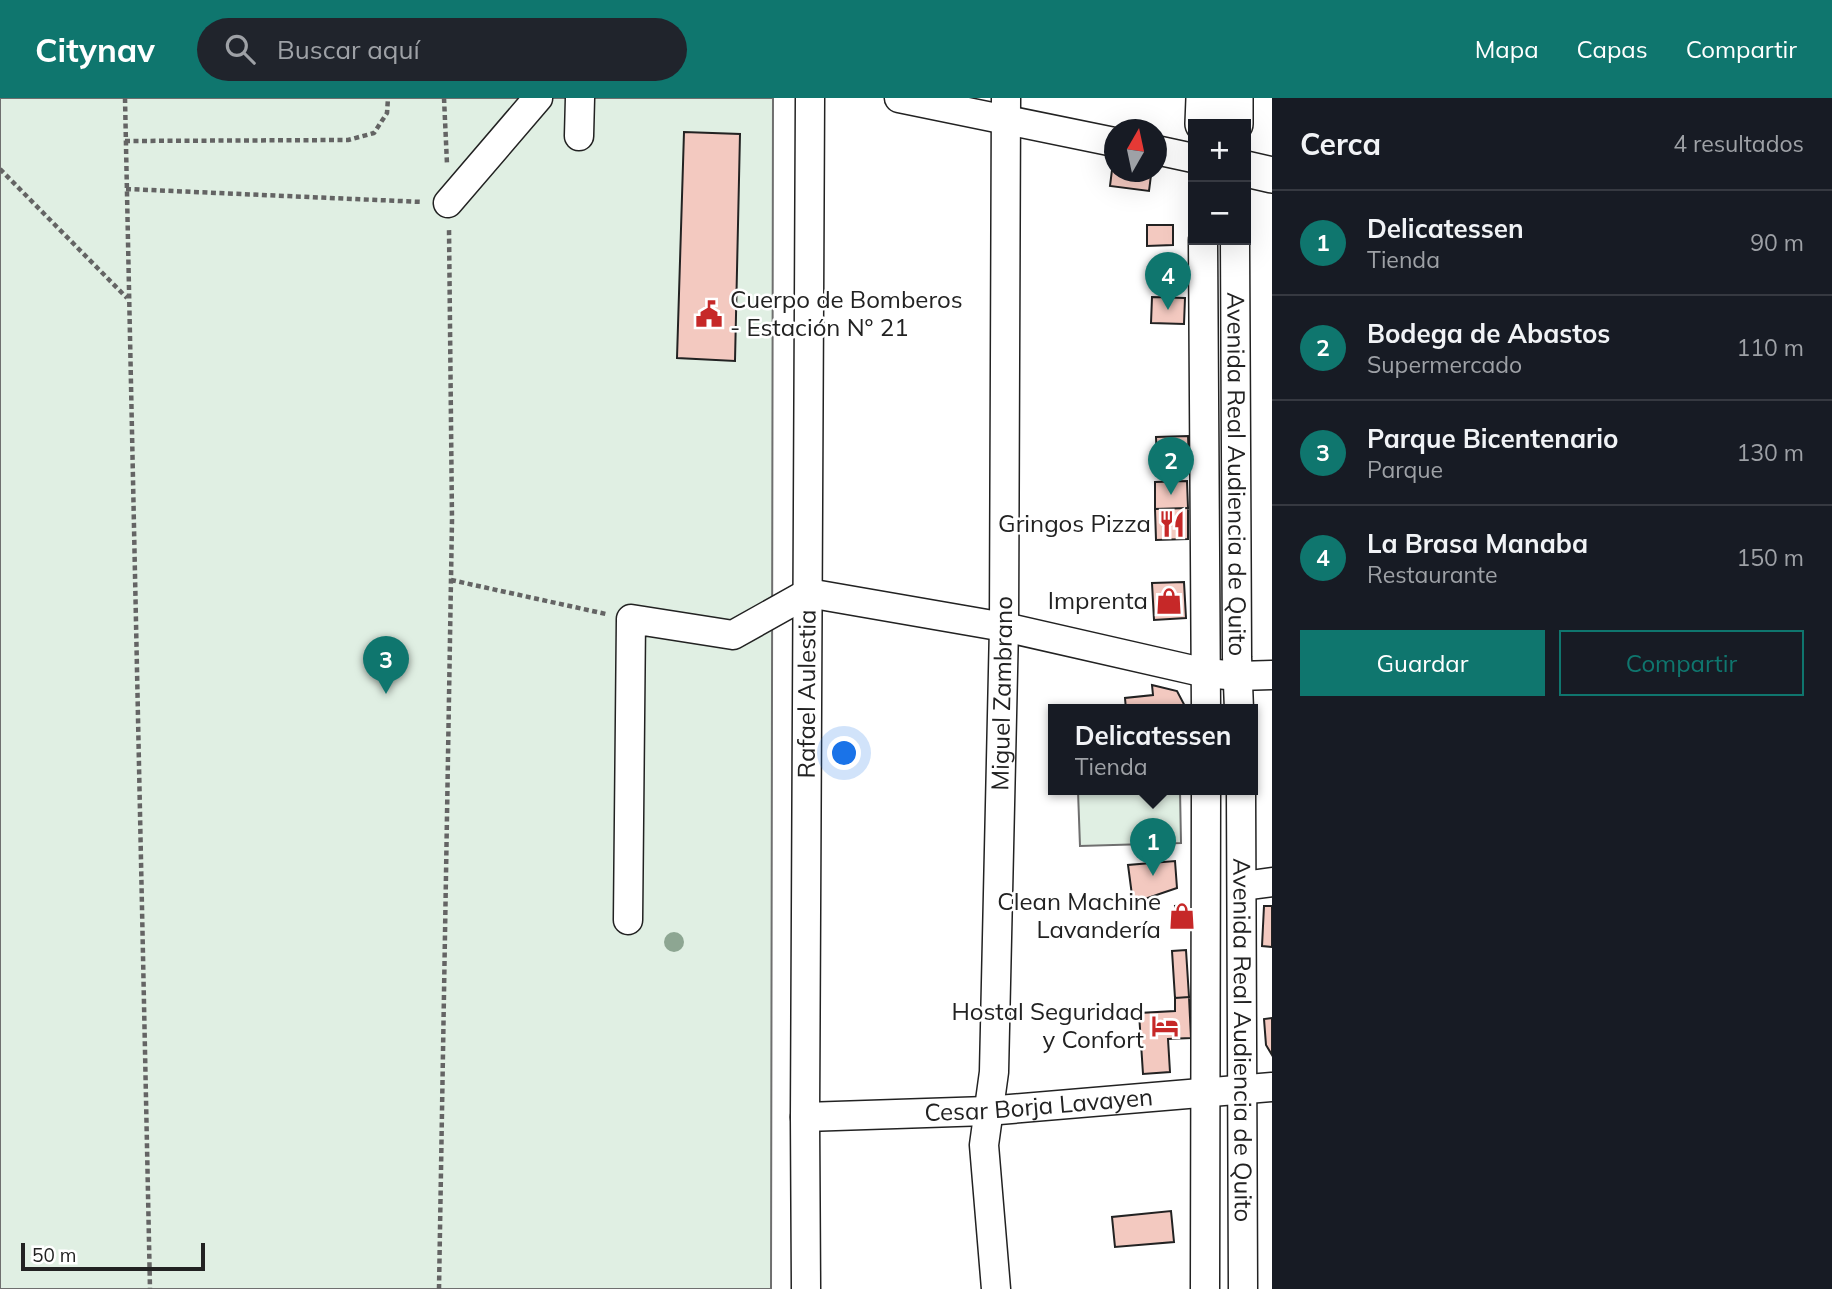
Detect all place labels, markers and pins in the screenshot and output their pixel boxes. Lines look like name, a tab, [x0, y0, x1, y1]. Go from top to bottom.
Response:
pin: 4	[1145, 252, 1191, 310]
place label: Cuerpo de Bomberos - Estación N° 21	[730, 284, 963, 342]
public building icon: Cuerpo de Bomberos - Estación N° 21	[694, 299, 724, 329]
pin: 2	[1148, 437, 1194, 495]
place label: Gringos Pizza	[998, 508, 1151, 538]
restaurant icon: Gringos Pizza	[1157, 509, 1187, 539]
place label: Imprenta	[1048, 585, 1148, 615]
shop icon: Imprenta	[1154, 586, 1184, 616]
pin: 3	[363, 636, 409, 694]
pin: 1	[1130, 818, 1176, 876]
place label: Clean Machine Lavandería	[997, 886, 1161, 944]
shop icon: Clean Machine Lavandería	[1167, 901, 1197, 931]
place label: Hostal Seguridad y Confort	[951, 996, 1144, 1054]
hotel icon: Hostal Seguridad y Confort	[1150, 1011, 1180, 1041]

